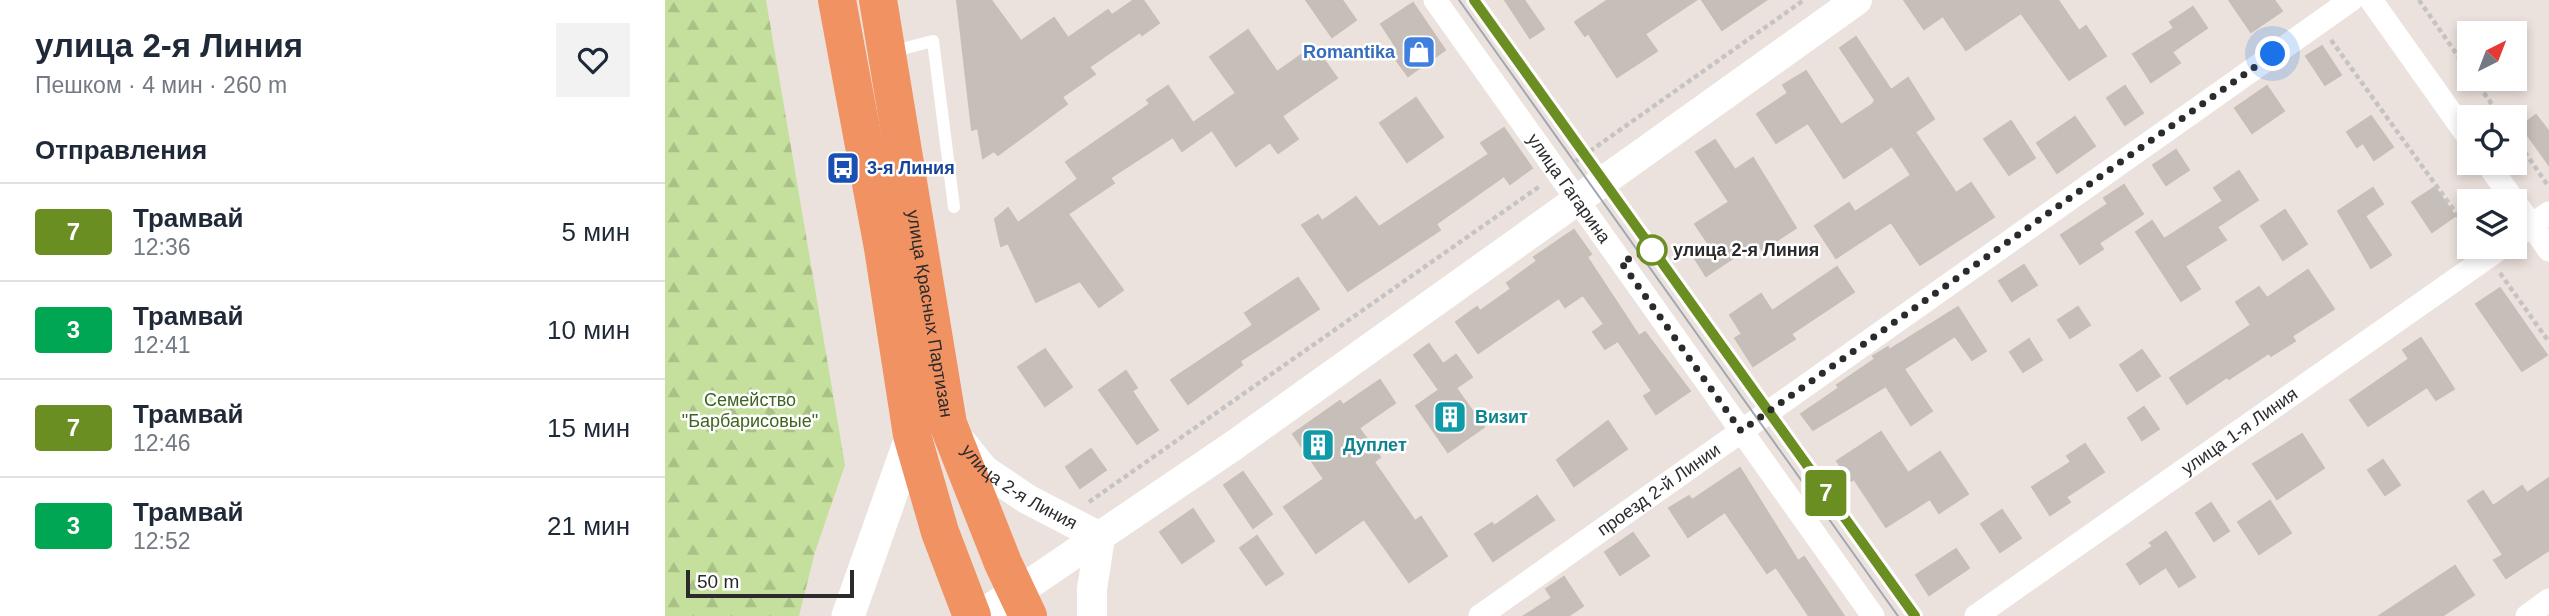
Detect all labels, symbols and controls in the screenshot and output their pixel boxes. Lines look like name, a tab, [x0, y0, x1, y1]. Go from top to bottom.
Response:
north arrow	[2457, 21, 2527, 91]
map controls	[2457, 21, 2527, 259]
button: heart	[556, 23, 630, 97]
text: улица 2-я Линия	[35, 27, 303, 64]
shop icon: Romantika	[1400, 33, 1438, 71]
your location	[2255, 36, 2290, 71]
place label: Romantika	[1303, 42, 1396, 62]
text: Пешком · 4 мин · 260 m	[35, 72, 287, 98]
button: locate	[2457, 105, 2527, 175]
street label: улица Гагарина	[1523, 130, 1615, 248]
text: Отправления	[35, 135, 207, 165]
bus stop icon: 3-я Линия	[824, 149, 862, 187]
place label: 3-я Линия	[867, 158, 955, 178]
button: layers	[2457, 189, 2527, 259]
text: Трамвай	[133, 203, 244, 233]
street label: улица Красных Партизан	[903, 208, 957, 419]
text: 5 мин	[562, 217, 630, 247]
text: 7	[67, 218, 80, 245]
text: 12:36	[133, 234, 191, 260]
marker: улица 2-я Линия	[1637, 235, 1667, 265]
place label: улица 2-я Линия	[1673, 240, 1819, 260]
text: Трамвай	[133, 301, 244, 331]
text: 10 мин	[547, 315, 630, 345]
text: 3	[67, 316, 80, 343]
text: 12:41	[133, 332, 191, 358]
street label: улица 1-я Линия	[2178, 384, 2301, 479]
park label: Семейство "Барбарисовые"	[682, 390, 818, 431]
building icon: Визит	[1431, 398, 1469, 436]
text: Трамвай	[133, 399, 244, 429]
place label: Визит	[1475, 407, 1528, 427]
text: 15 мин	[547, 413, 630, 443]
text: 7	[67, 414, 80, 441]
building icon: Дуплет	[1299, 426, 1337, 464]
text: 12:46	[133, 430, 191, 456]
place label: Дуплет	[1343, 435, 1407, 455]
street label: проезд 2-й Линии	[1593, 439, 1724, 540]
street label: улица 2-я Линия	[957, 440, 1081, 533]
line badge: 7	[1803, 470, 1849, 516]
text: 7	[1819, 479, 1833, 506]
text: Трамвай	[133, 497, 244, 527]
text: 21 мин	[547, 511, 630, 541]
text: 3	[67, 512, 80, 539]
text: 12:52	[133, 528, 191, 554]
scale bar	[686, 567, 854, 599]
text: 50 m	[697, 571, 739, 592]

